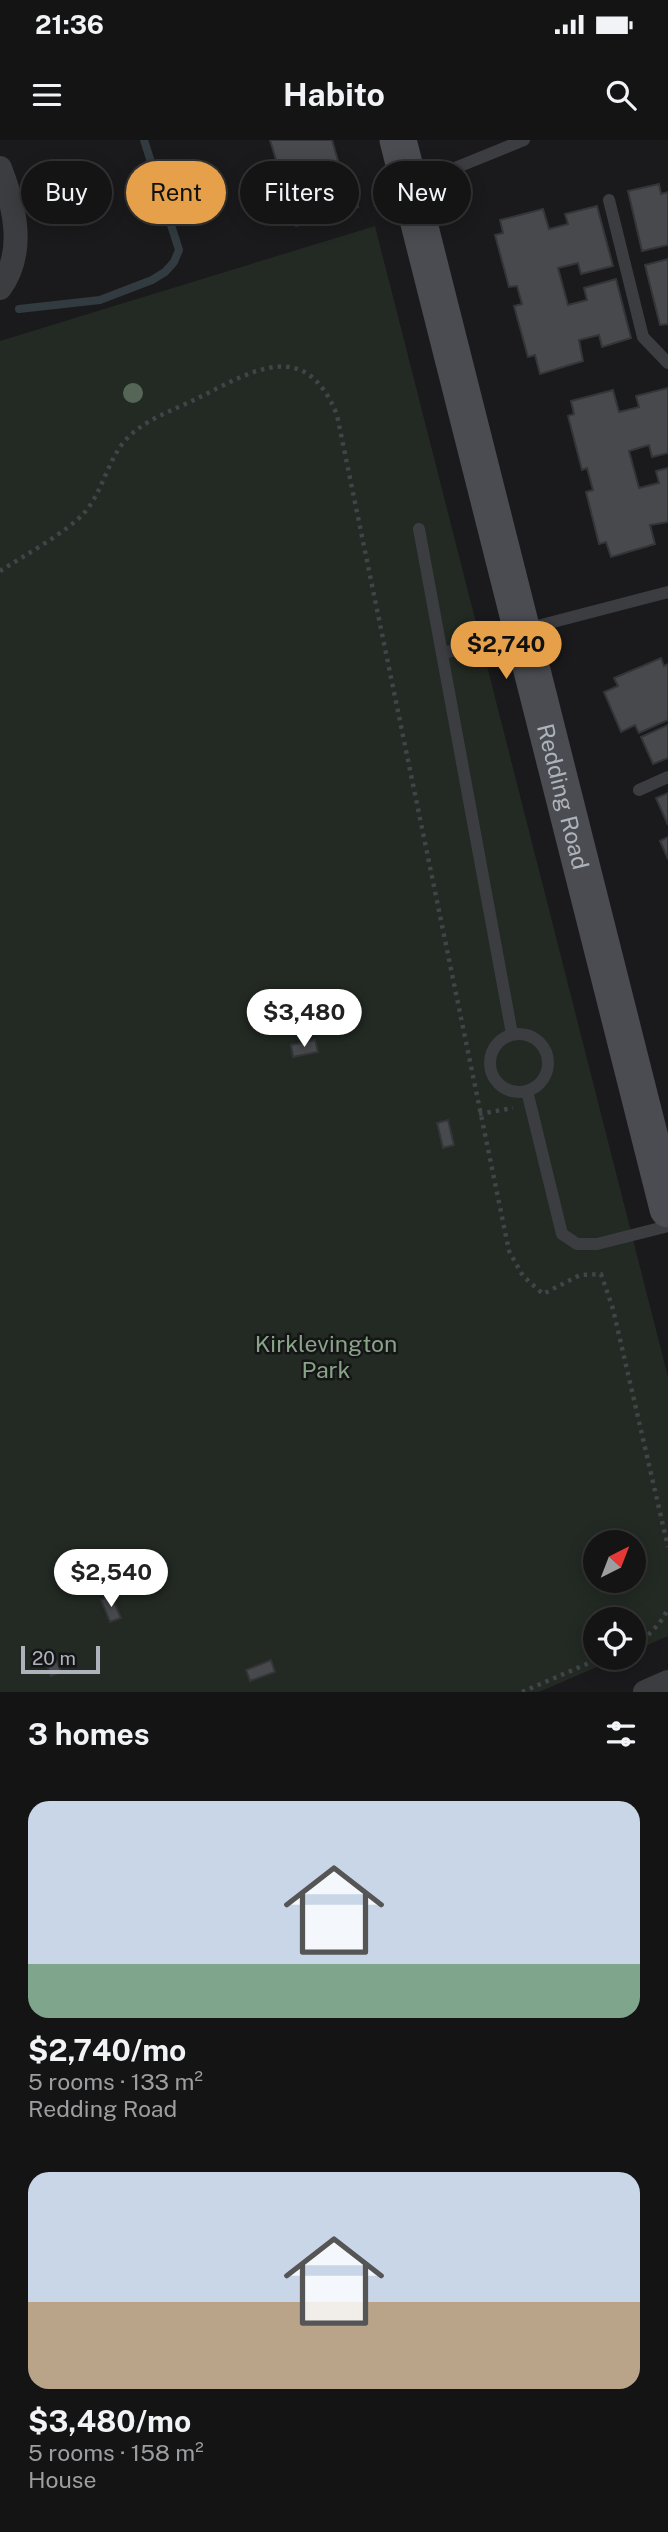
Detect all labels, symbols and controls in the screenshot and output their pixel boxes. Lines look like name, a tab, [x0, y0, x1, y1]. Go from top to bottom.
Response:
text: 21:36	[35, 9, 104, 40]
icon: menu	[28, 76, 66, 114]
text: Habito	[283, 76, 385, 113]
icon: search	[602, 76, 640, 114]
chip: Buy	[21, 161, 112, 224]
chip: Rent	[126, 161, 226, 224]
chip: Filters	[240, 161, 359, 224]
chip: New	[373, 161, 471, 224]
pin: $2,740	[449, 622, 563, 681]
text: $2,740	[467, 630, 545, 657]
street label: Redding Road	[532, 721, 595, 872]
pin: $3,480	[247, 990, 361, 1049]
text: $3,480	[263, 998, 345, 1025]
park label: Kirklevington Park	[255, 1330, 397, 1383]
north arrow	[583, 1530, 646, 1592]
map controls	[583, 1530, 646, 1670]
pin: $2,540	[54, 1550, 168, 1609]
text: $2,540	[70, 1558, 152, 1585]
button: locate	[583, 1607, 646, 1670]
scale bar	[21, 1643, 100, 1675]
text: 20 m	[32, 1647, 76, 1669]
icon: filters	[602, 1715, 640, 1753]
text: 3 homes	[28, 1716, 150, 1752]
icon: home	[271, 1847, 397, 1973]
text: $2,740/mo	[28, 2032, 186, 2068]
text: 5 rooms · 133 m²	[28, 2068, 203, 2095]
text: Redding Road	[28, 2095, 177, 2122]
icon: home	[271, 2218, 397, 2344]
text: $3,480/mo	[28, 2403, 191, 2439]
text: 5 rooms · 158 m²	[28, 2439, 204, 2466]
text: House	[28, 2466, 96, 2493]

